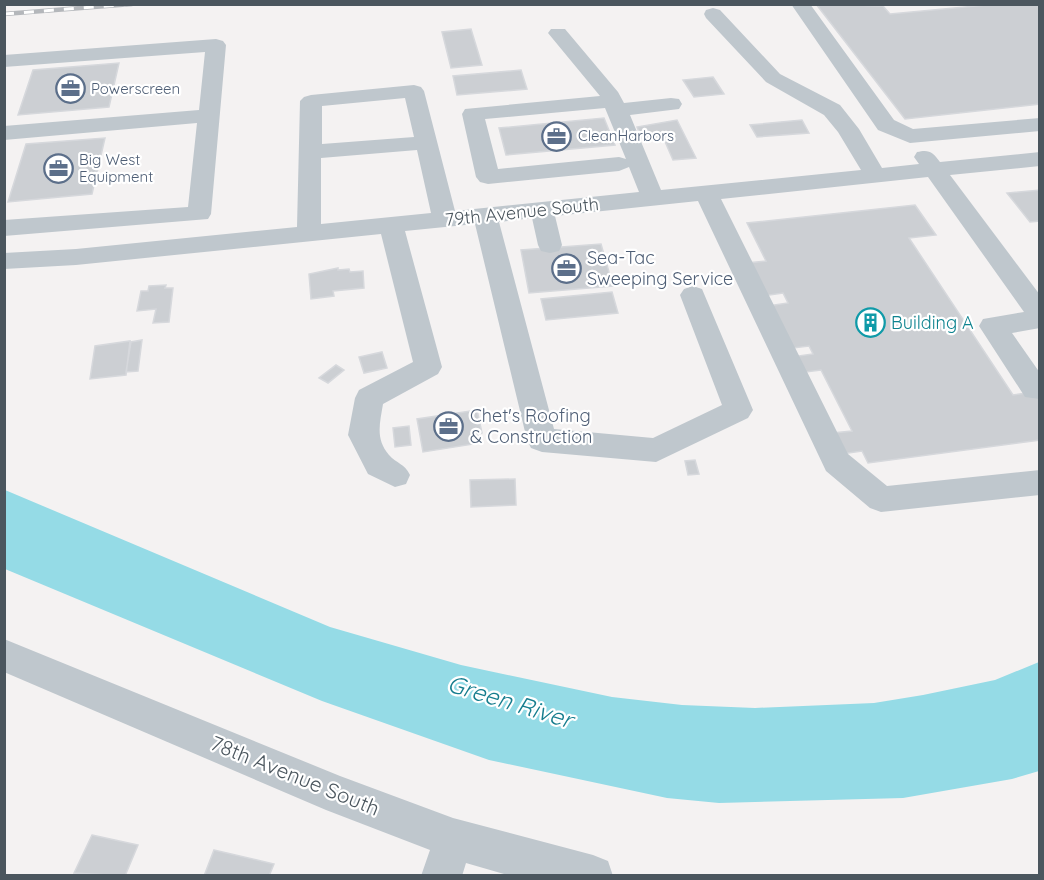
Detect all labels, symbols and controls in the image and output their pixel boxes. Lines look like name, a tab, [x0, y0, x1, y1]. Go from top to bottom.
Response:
office icon: Powerscreen	[54, 73, 86, 105]
place label: Powerscreen	[91, 79, 180, 98]
office icon: CleanHarbors	[541, 120, 573, 152]
place label: CleanHarbors	[578, 126, 674, 145]
place label: Big West Equipment	[79, 150, 153, 186]
office icon: Big West Equipment	[42, 153, 74, 185]
street label: 79th Avenue South	[444, 192, 600, 231]
place label: Sea-Tac Sweeping Service	[587, 246, 733, 290]
office icon: Sea-Tac Sweeping Service	[550, 252, 582, 284]
building icon: Building A	[854, 307, 886, 339]
place label: Building A	[891, 311, 974, 334]
place label: Chet's Roofing & Construction	[470, 404, 592, 448]
office icon: Chet's Roofing & Construction	[433, 410, 465, 442]
water label: Green River	[444, 668, 579, 735]
street label: 78th Avenue South	[207, 729, 384, 821]

